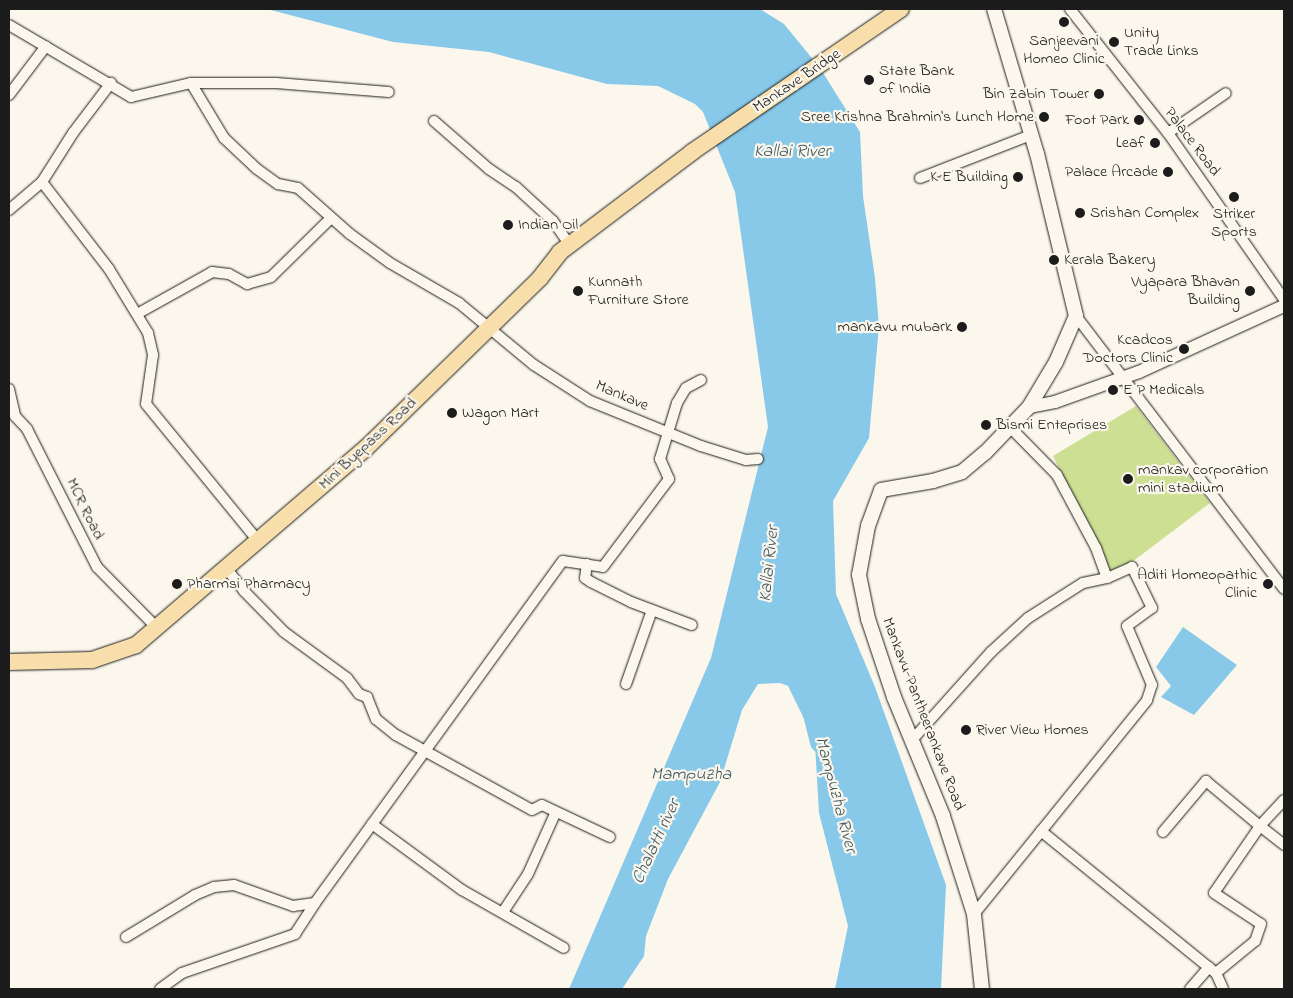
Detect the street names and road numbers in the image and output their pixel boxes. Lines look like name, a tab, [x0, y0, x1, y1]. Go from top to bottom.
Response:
street label: Mankave Bridge	[749, 45, 845, 117]
street label: Palace Road	[1160, 104, 1224, 180]
street label: Mankave	[593, 376, 651, 416]
street label: Mini Byepass Road	[315, 394, 421, 494]
street label: MCR Road	[62, 475, 108, 543]
street label: Mankavu-Pantheerankave Road	[877, 615, 969, 813]

